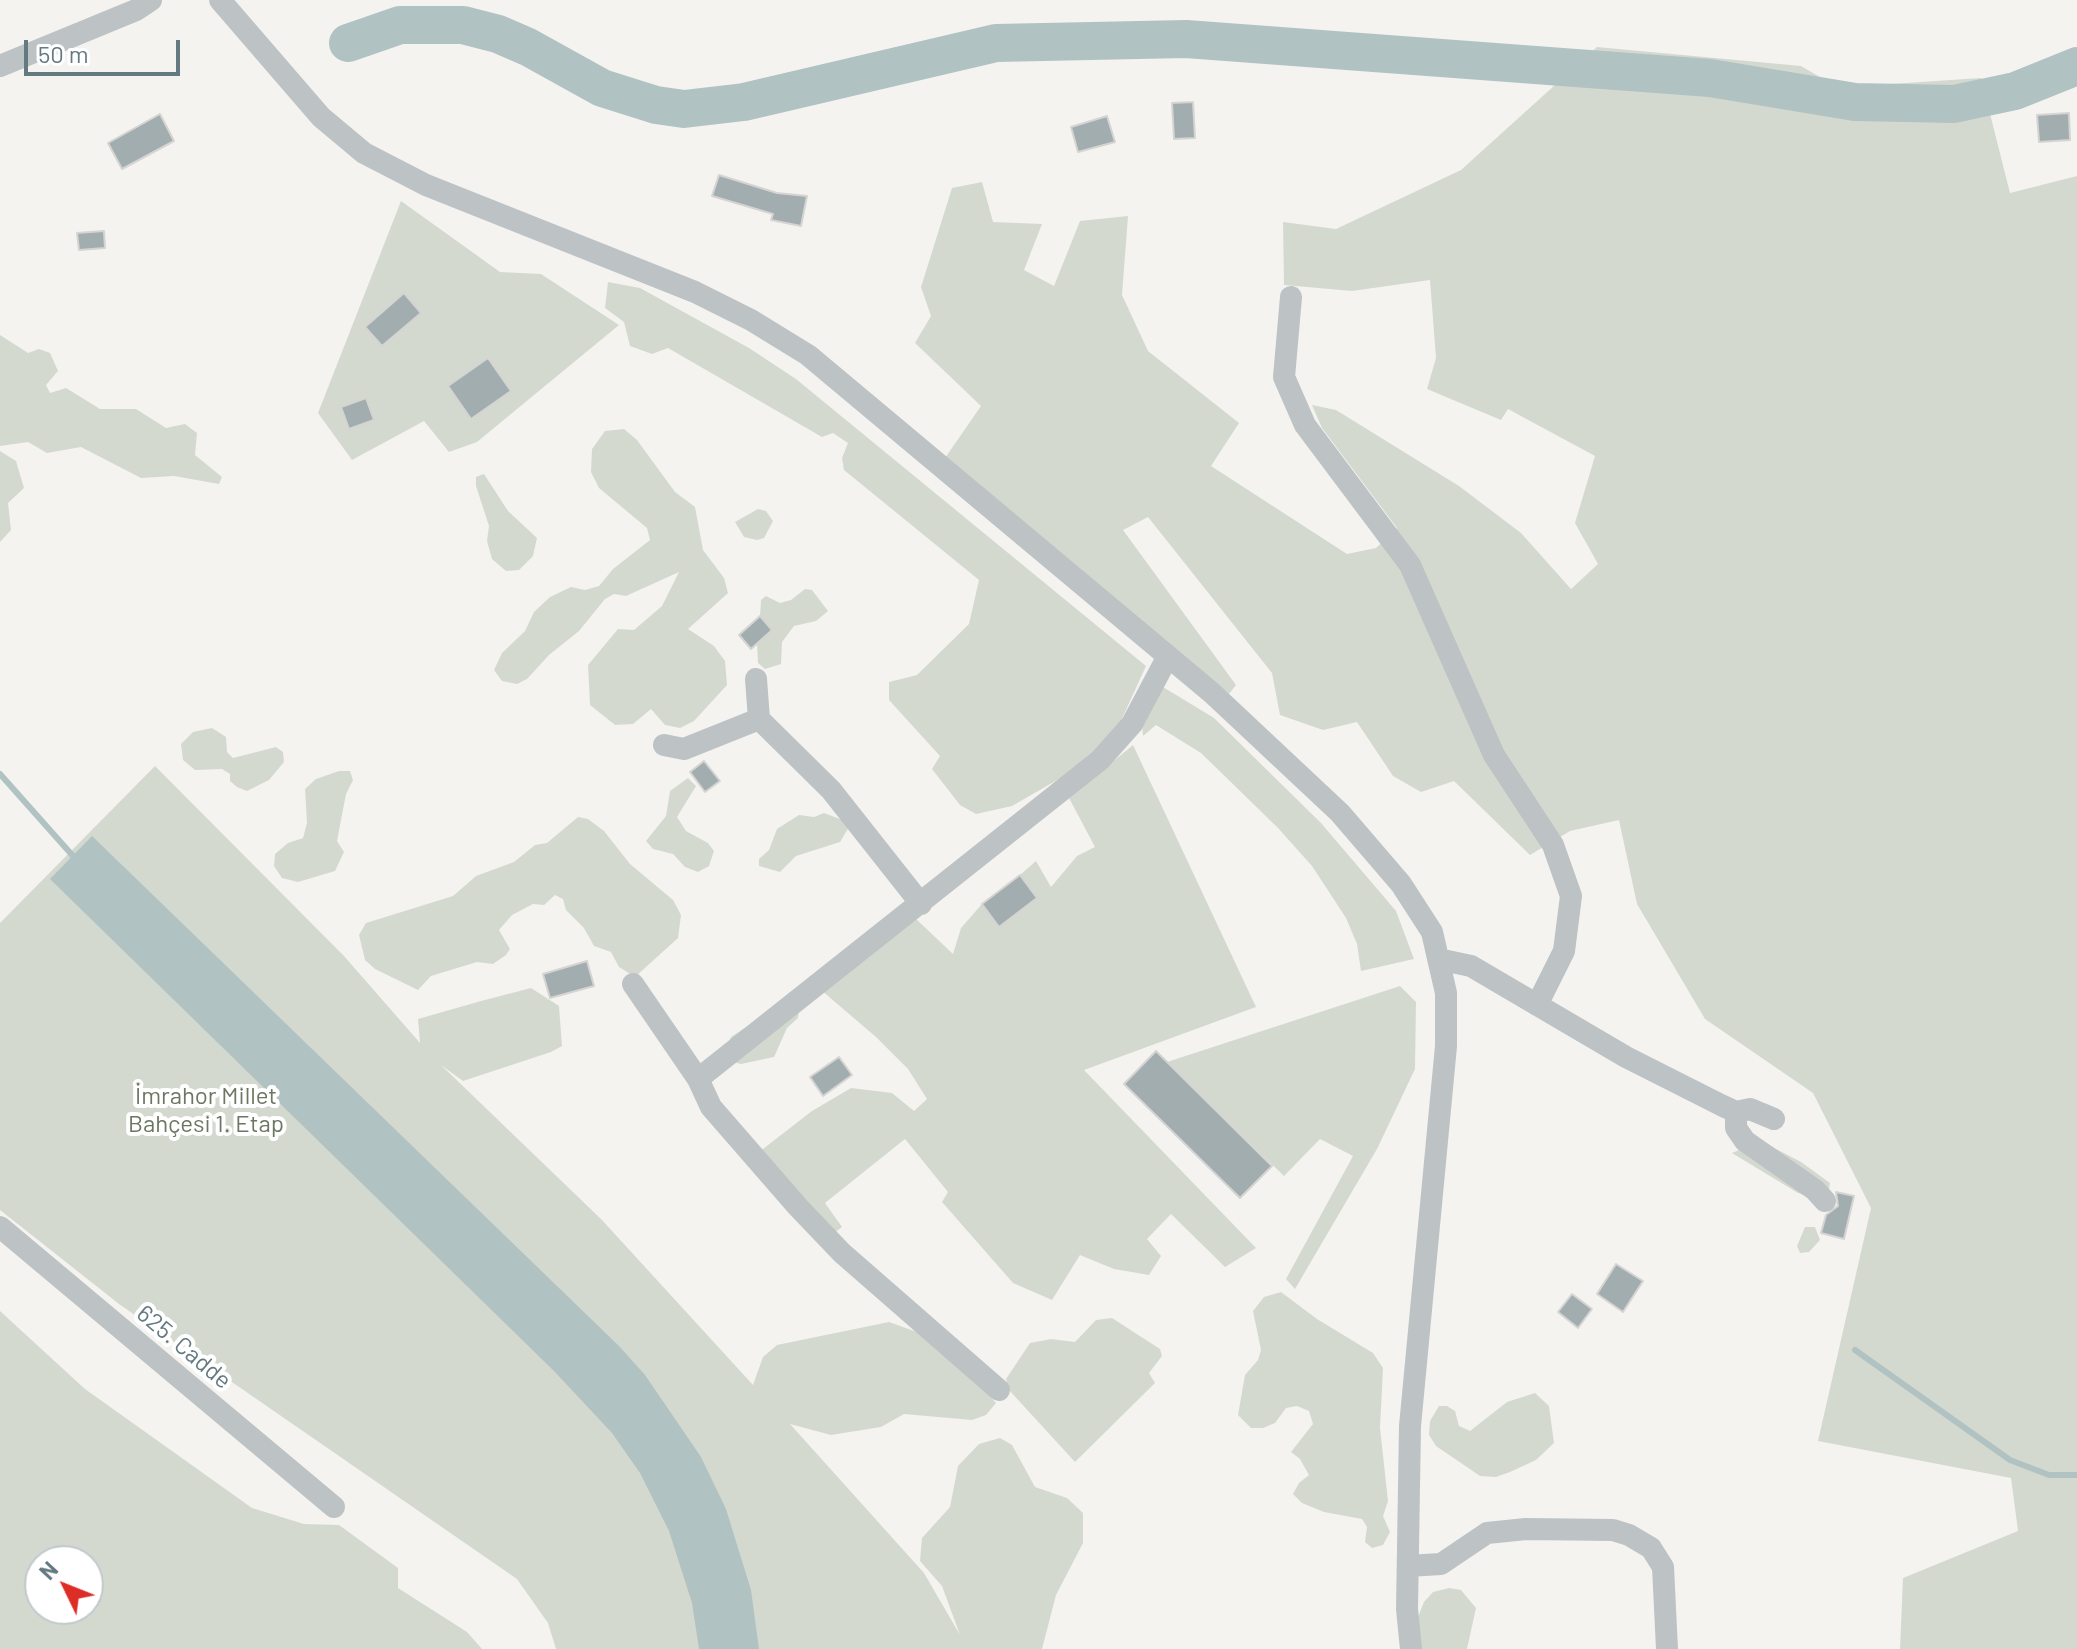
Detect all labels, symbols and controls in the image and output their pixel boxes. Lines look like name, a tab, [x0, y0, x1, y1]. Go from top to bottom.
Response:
scale bar	[28, 24, 184, 74]
text: 50 m	[38, 39, 89, 68]
park label: İmrahor Millet Bahçesi 1. Etap	[128, 1082, 284, 1138]
street label: 625. Cadde	[131, 1299, 237, 1395]
north arrow	[24, 1545, 104, 1625]
text: N	[33, 1556, 62, 1584]

